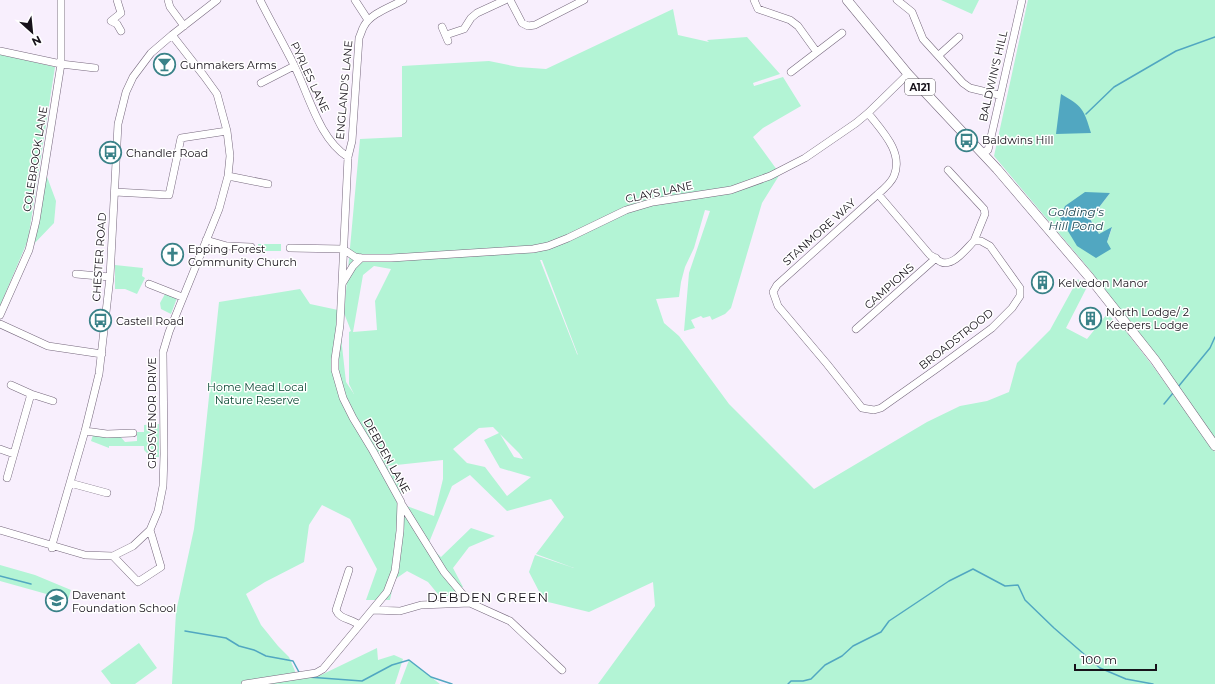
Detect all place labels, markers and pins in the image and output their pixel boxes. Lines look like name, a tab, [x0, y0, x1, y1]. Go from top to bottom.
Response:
bar icon: Gunmakers Arms	[152, 52, 178, 78]
place label: Gunmakers Arms	[180, 58, 277, 72]
bus stop icon: Baldwins Hill	[953, 127, 979, 153]
place label: Baldwins Hill	[982, 133, 1053, 147]
bus stop icon: Chandler Road	[98, 140, 124, 166]
place label: Chandler Road	[126, 146, 208, 160]
church icon: Epping Forest Community Church	[160, 242, 186, 268]
place label: Epping Forest Community Church	[188, 242, 297, 269]
building icon: Kelvedon Manor	[1030, 270, 1056, 296]
place label: Kelvedon Manor	[1058, 276, 1148, 290]
building icon: North Lodge/ 2 Keepers Lodge	[1077, 305, 1103, 331]
place label: North Lodge/ 2 Keepers Lodge	[1106, 305, 1189, 332]
bus stop icon: Castell Road	[87, 308, 113, 334]
place label: Castell Road	[116, 314, 184, 328]
school or university icon: Davenant Foundation School	[44, 588, 70, 614]
place label: Davenant Foundation School	[72, 588, 176, 615]

